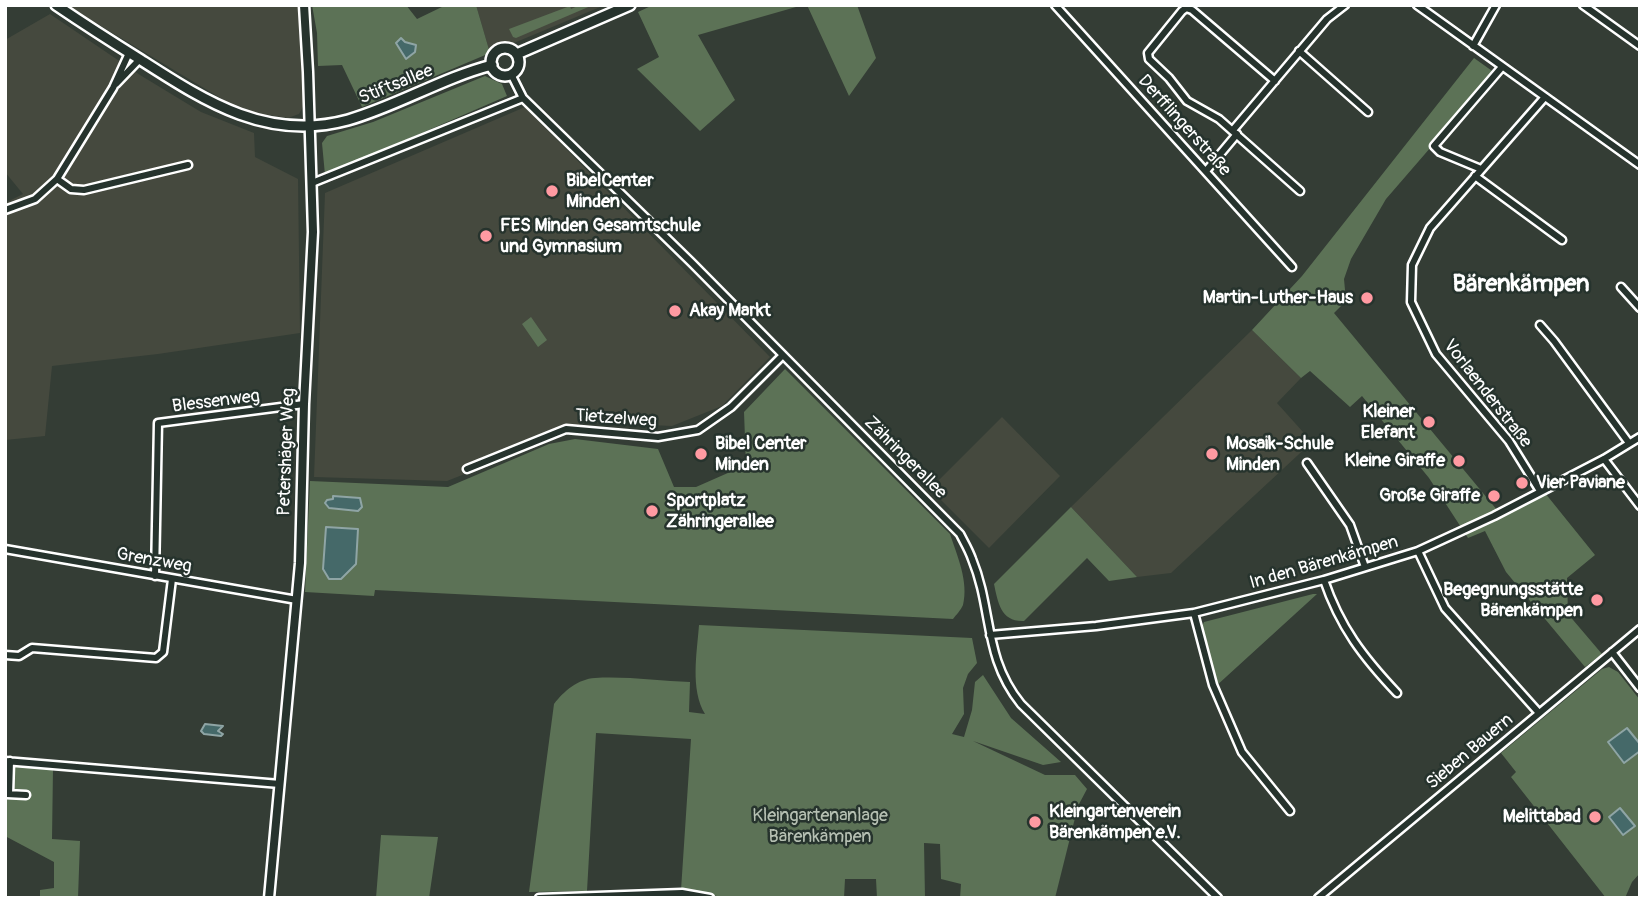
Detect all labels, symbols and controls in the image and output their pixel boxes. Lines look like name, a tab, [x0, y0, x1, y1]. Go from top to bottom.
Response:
street label: Stiftsallee	[356, 60, 436, 110]
street label: Derfflingerstraße	[1133, 71, 1235, 181]
place label: BibelCenter Minden	[566, 170, 654, 212]
marker: BibelCenter Minden	[544, 183, 560, 199]
place label: FES Minden Gesamtschule und Gymnasium	[500, 215, 701, 258]
marker: FES Minden Gesamtschule und Gymnasium	[478, 228, 494, 244]
district label: Bärenkämpen	[1452, 271, 1590, 299]
place label: Martin-Luther-Haus	[1203, 287, 1353, 309]
marker: Martin-Luther-Haus	[1359, 290, 1375, 306]
place label: Akay Markt	[689, 300, 771, 322]
marker: Akay Markt	[667, 303, 683, 319]
street label: Vorlaenderstraße	[1438, 336, 1536, 452]
street label: Blessenweg	[171, 386, 261, 418]
street label: Petershäger Weg	[274, 388, 300, 516]
place label: Kleiner Elefant	[1361, 401, 1415, 444]
street label: Tietzelweg	[574, 405, 658, 433]
street label: Zähringerallee	[859, 412, 951, 504]
marker: Kleiner Elefant	[1421, 414, 1437, 430]
place label: Bibel Center Minden	[715, 433, 806, 476]
place label: Mosaik-Schule Minden	[1226, 433, 1334, 476]
marker: Bibel Center Minden	[693, 446, 709, 462]
marker: Mosaik-Schule Minden	[1204, 446, 1220, 462]
place label: Kleine Giraffe	[1344, 450, 1445, 472]
marker: Kleine Giraffe	[1451, 453, 1467, 469]
place label: Vier Paviane	[1536, 472, 1625, 494]
marker: Vier Paviane	[1514, 475, 1530, 491]
place label: Große Giraffe	[1379, 485, 1480, 507]
marker: Große Giraffe	[1486, 488, 1502, 504]
place label: Sportplatz Zähringerallee	[666, 490, 774, 532]
marker: Sportplatz Zähringerallee	[644, 503, 660, 519]
street label: In den Bärenkämpen	[1247, 531, 1401, 595]
street label: Grenzweg	[115, 544, 193, 578]
place label: Begegnungsstätte Bärenkämpen	[1443, 579, 1583, 622]
marker: Begegnungsstätte Bärenkämpen	[1589, 592, 1605, 608]
street label: Sieben Bauern	[1422, 709, 1518, 795]
place label: Kleingartenverein Bärenkämpen e.V.	[1049, 801, 1181, 844]
park label: Kleingartenanlage Bärenkämpen	[752, 805, 888, 848]
place label: Melittabad	[1503, 806, 1581, 828]
marker: Melittabad	[1587, 809, 1603, 825]
marker: Kleingartenverein Bärenkämpen e.V.	[1027, 814, 1043, 830]

